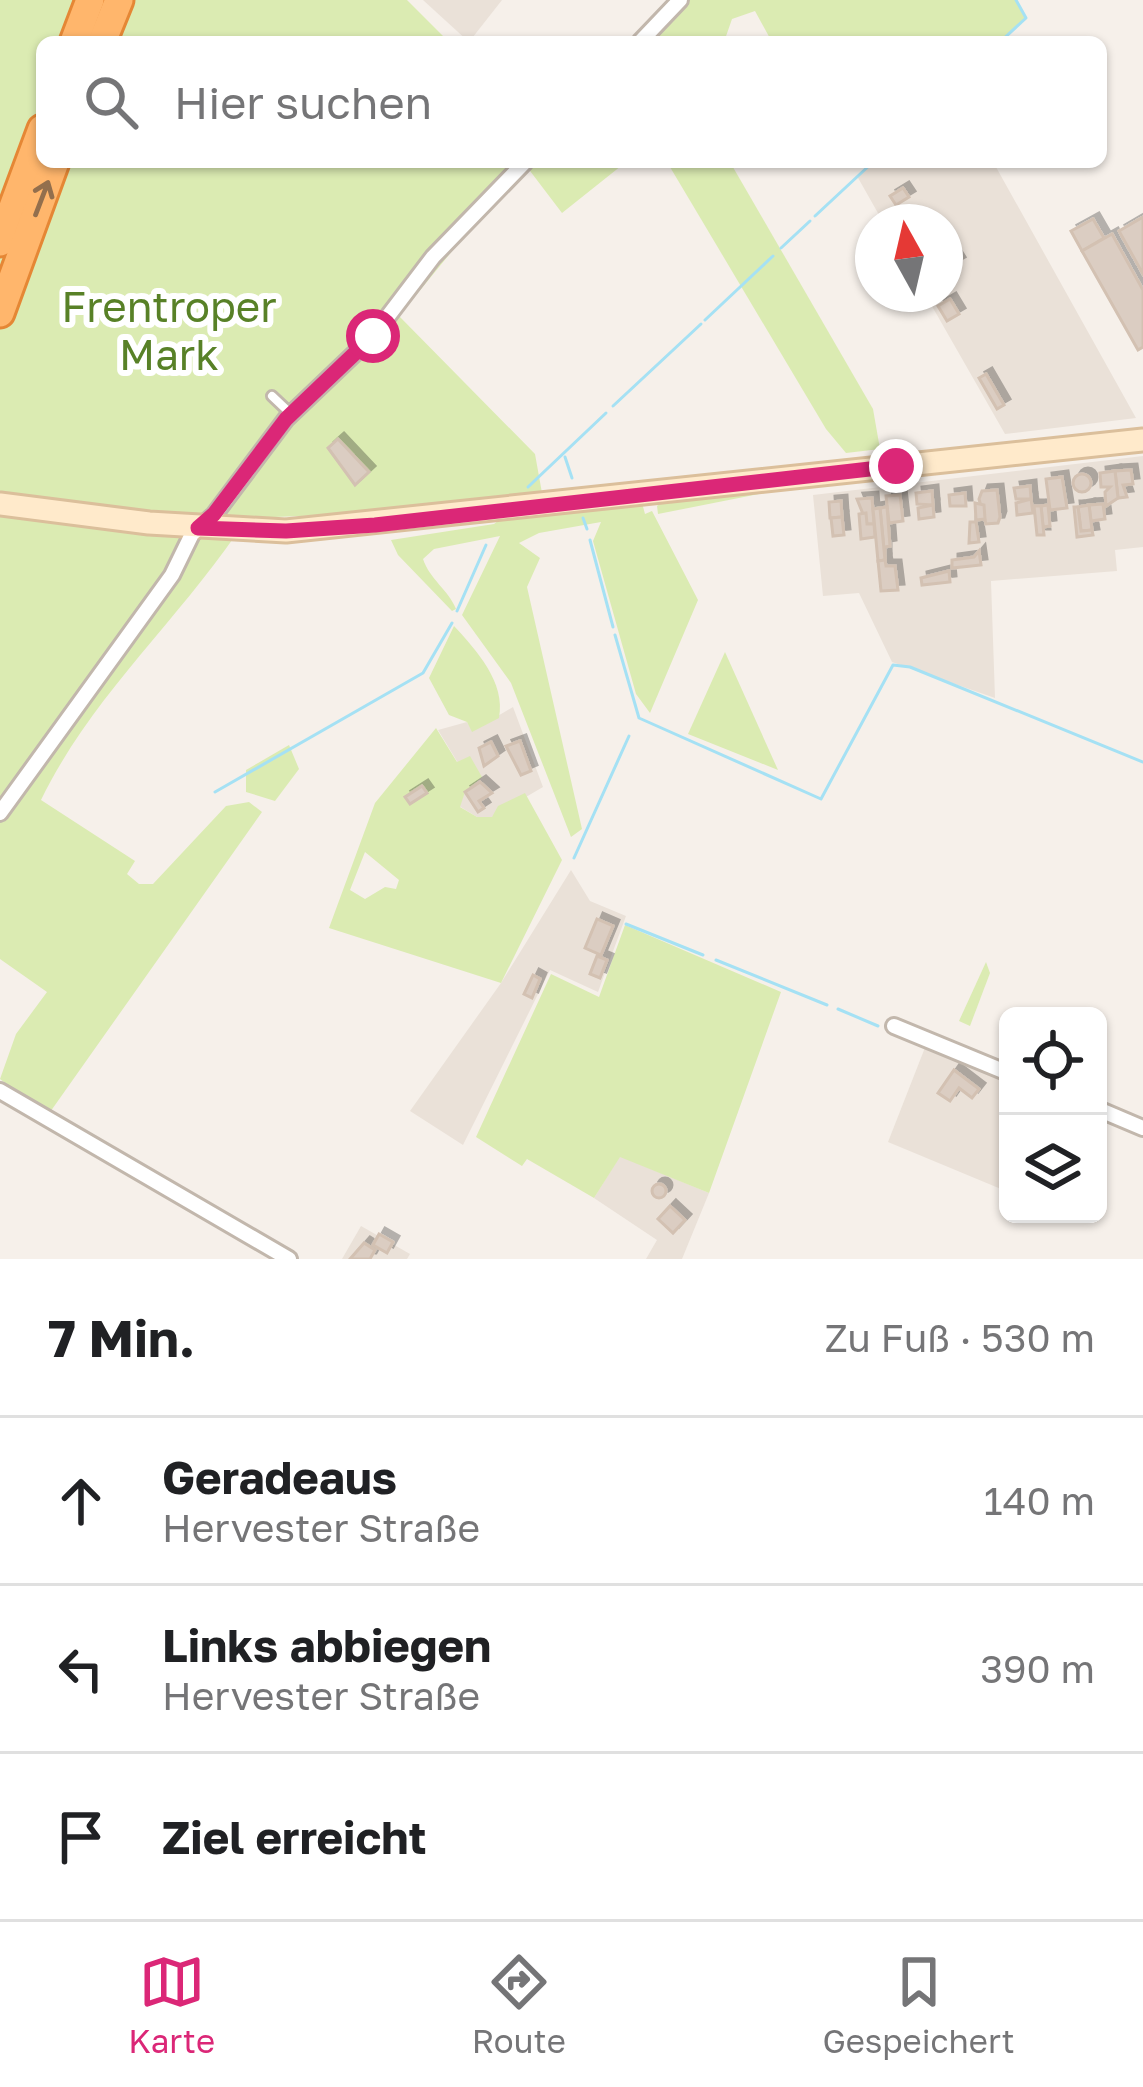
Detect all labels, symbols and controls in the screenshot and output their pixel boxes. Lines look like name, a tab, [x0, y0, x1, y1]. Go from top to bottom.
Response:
search box	[36, 36, 1107, 168]
icon: search	[78, 69, 144, 135]
text: Hier suchen	[174, 75, 432, 129]
one-way arrow	[32, 180, 54, 217]
north arrow	[855, 204, 963, 312]
park label: Frentroper Mark	[61, 281, 277, 379]
route start	[346, 309, 400, 363]
route end	[869, 439, 923, 493]
map controls	[999, 1007, 1107, 1223]
button: locate	[999, 1007, 1107, 1115]
button: layers	[999, 1115, 1107, 1223]
text: 7 Min.	[48, 1307, 195, 1368]
text: Zu Fuß · 530 m	[825, 1314, 1095, 1361]
text: Geradeaus	[162, 1450, 397, 1504]
icon: ahead	[48, 1468, 114, 1534]
text: 140 m	[984, 1477, 1095, 1524]
text: Hervester Straße	[162, 1504, 480, 1551]
text: Links abbiegen	[162, 1618, 491, 1672]
icon: left	[48, 1636, 114, 1702]
text: 390 m	[980, 1645, 1095, 1692]
text: Hervester Straße	[162, 1672, 480, 1719]
icon: arrive	[48, 1804, 114, 1870]
text: Ziel erreicht	[162, 1810, 427, 1864]
tab: Karte	[128, 1949, 215, 2060]
tab: Route	[472, 1949, 566, 2060]
tab: Gespeichert	[822, 1949, 1015, 2060]

